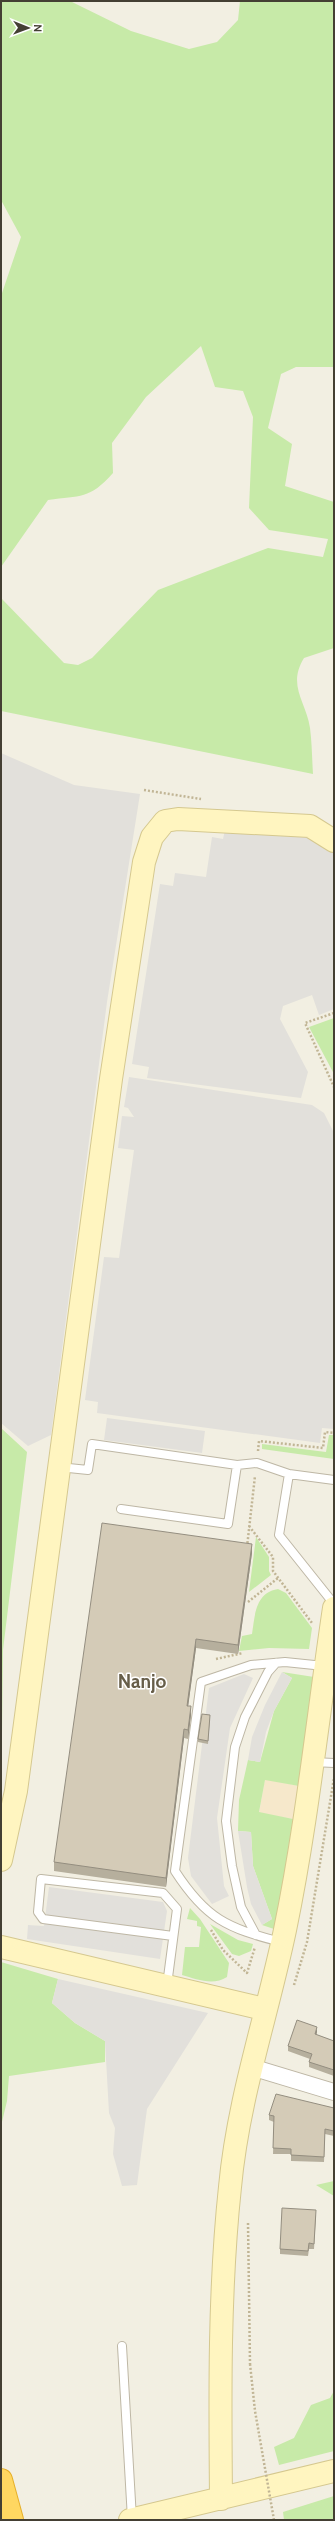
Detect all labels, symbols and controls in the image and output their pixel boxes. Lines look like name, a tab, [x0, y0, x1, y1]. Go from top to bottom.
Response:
north arrow	[8, 8, 48, 48]
text: N	[31, 24, 45, 32]
district label: Nanjo	[118, 1670, 166, 1693]

